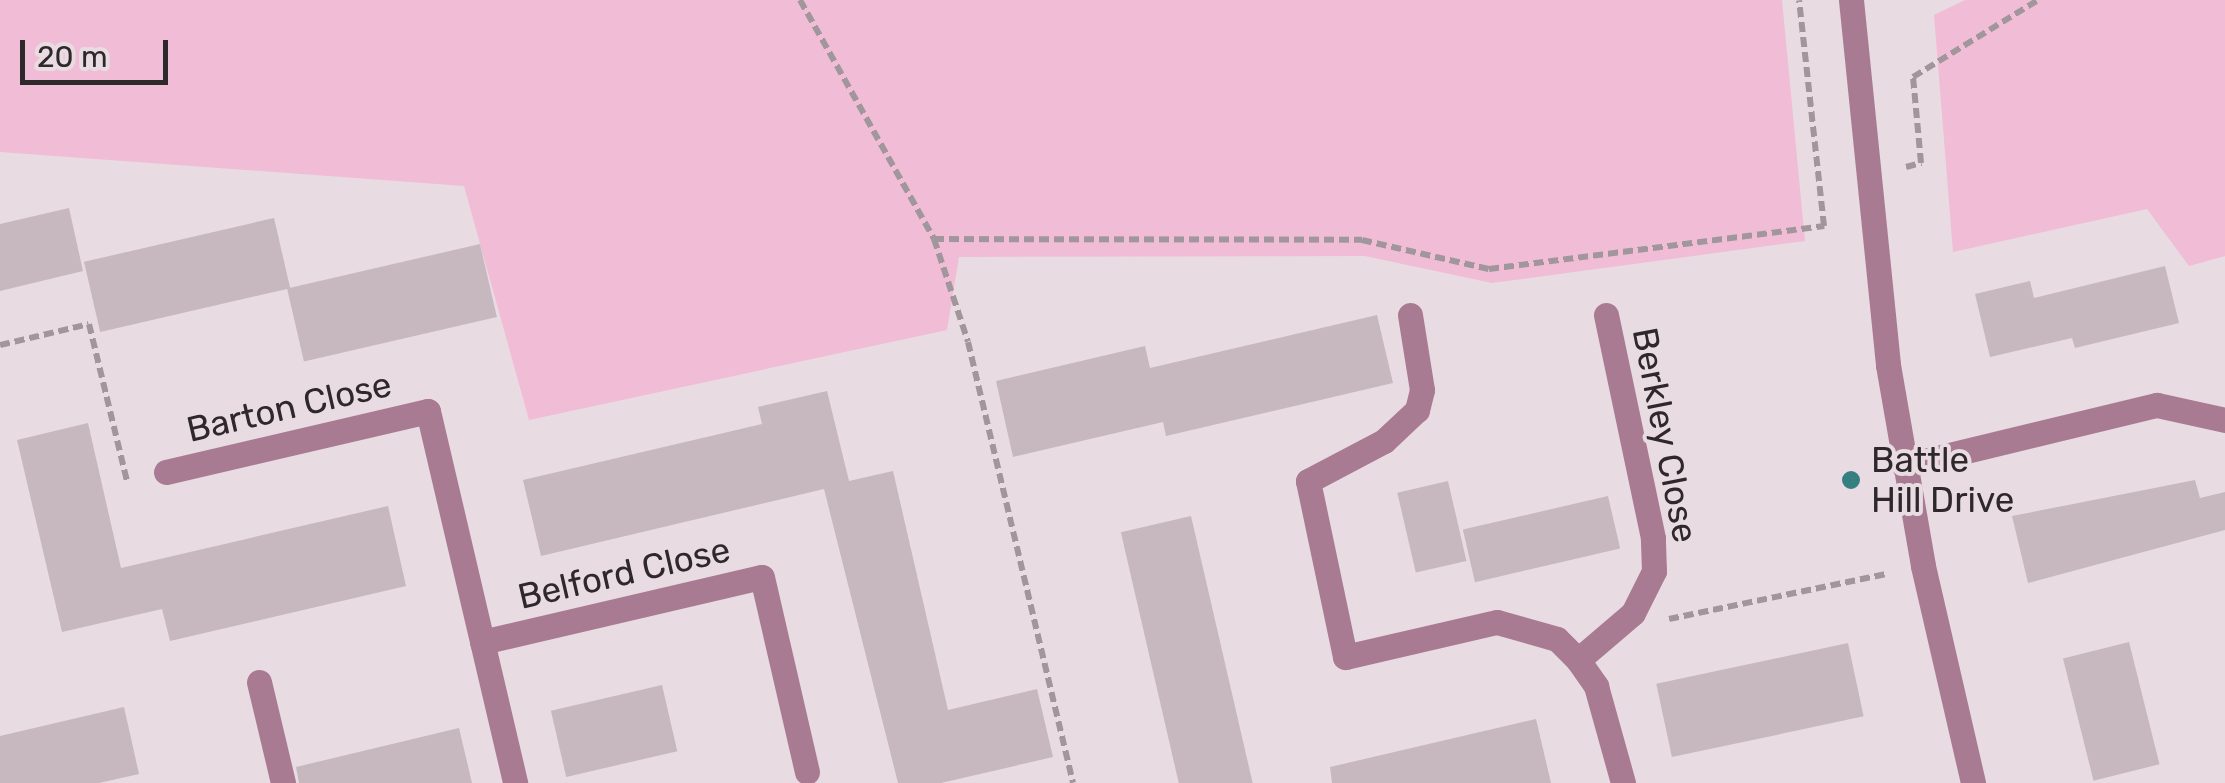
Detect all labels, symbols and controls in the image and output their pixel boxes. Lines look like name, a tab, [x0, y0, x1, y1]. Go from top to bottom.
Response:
scale bar	[25, 20, 172, 82]
text: 20 m	[37, 39, 108, 75]
street label: Berkley Close	[1623, 323, 1707, 547]
street label: Barton Close	[182, 363, 396, 451]
place label: Battle Hill Drive	[1871, 439, 2014, 521]
marker: Battle Hill Drive	[1840, 469, 1862, 491]
street label: Belford Close	[514, 528, 734, 618]

